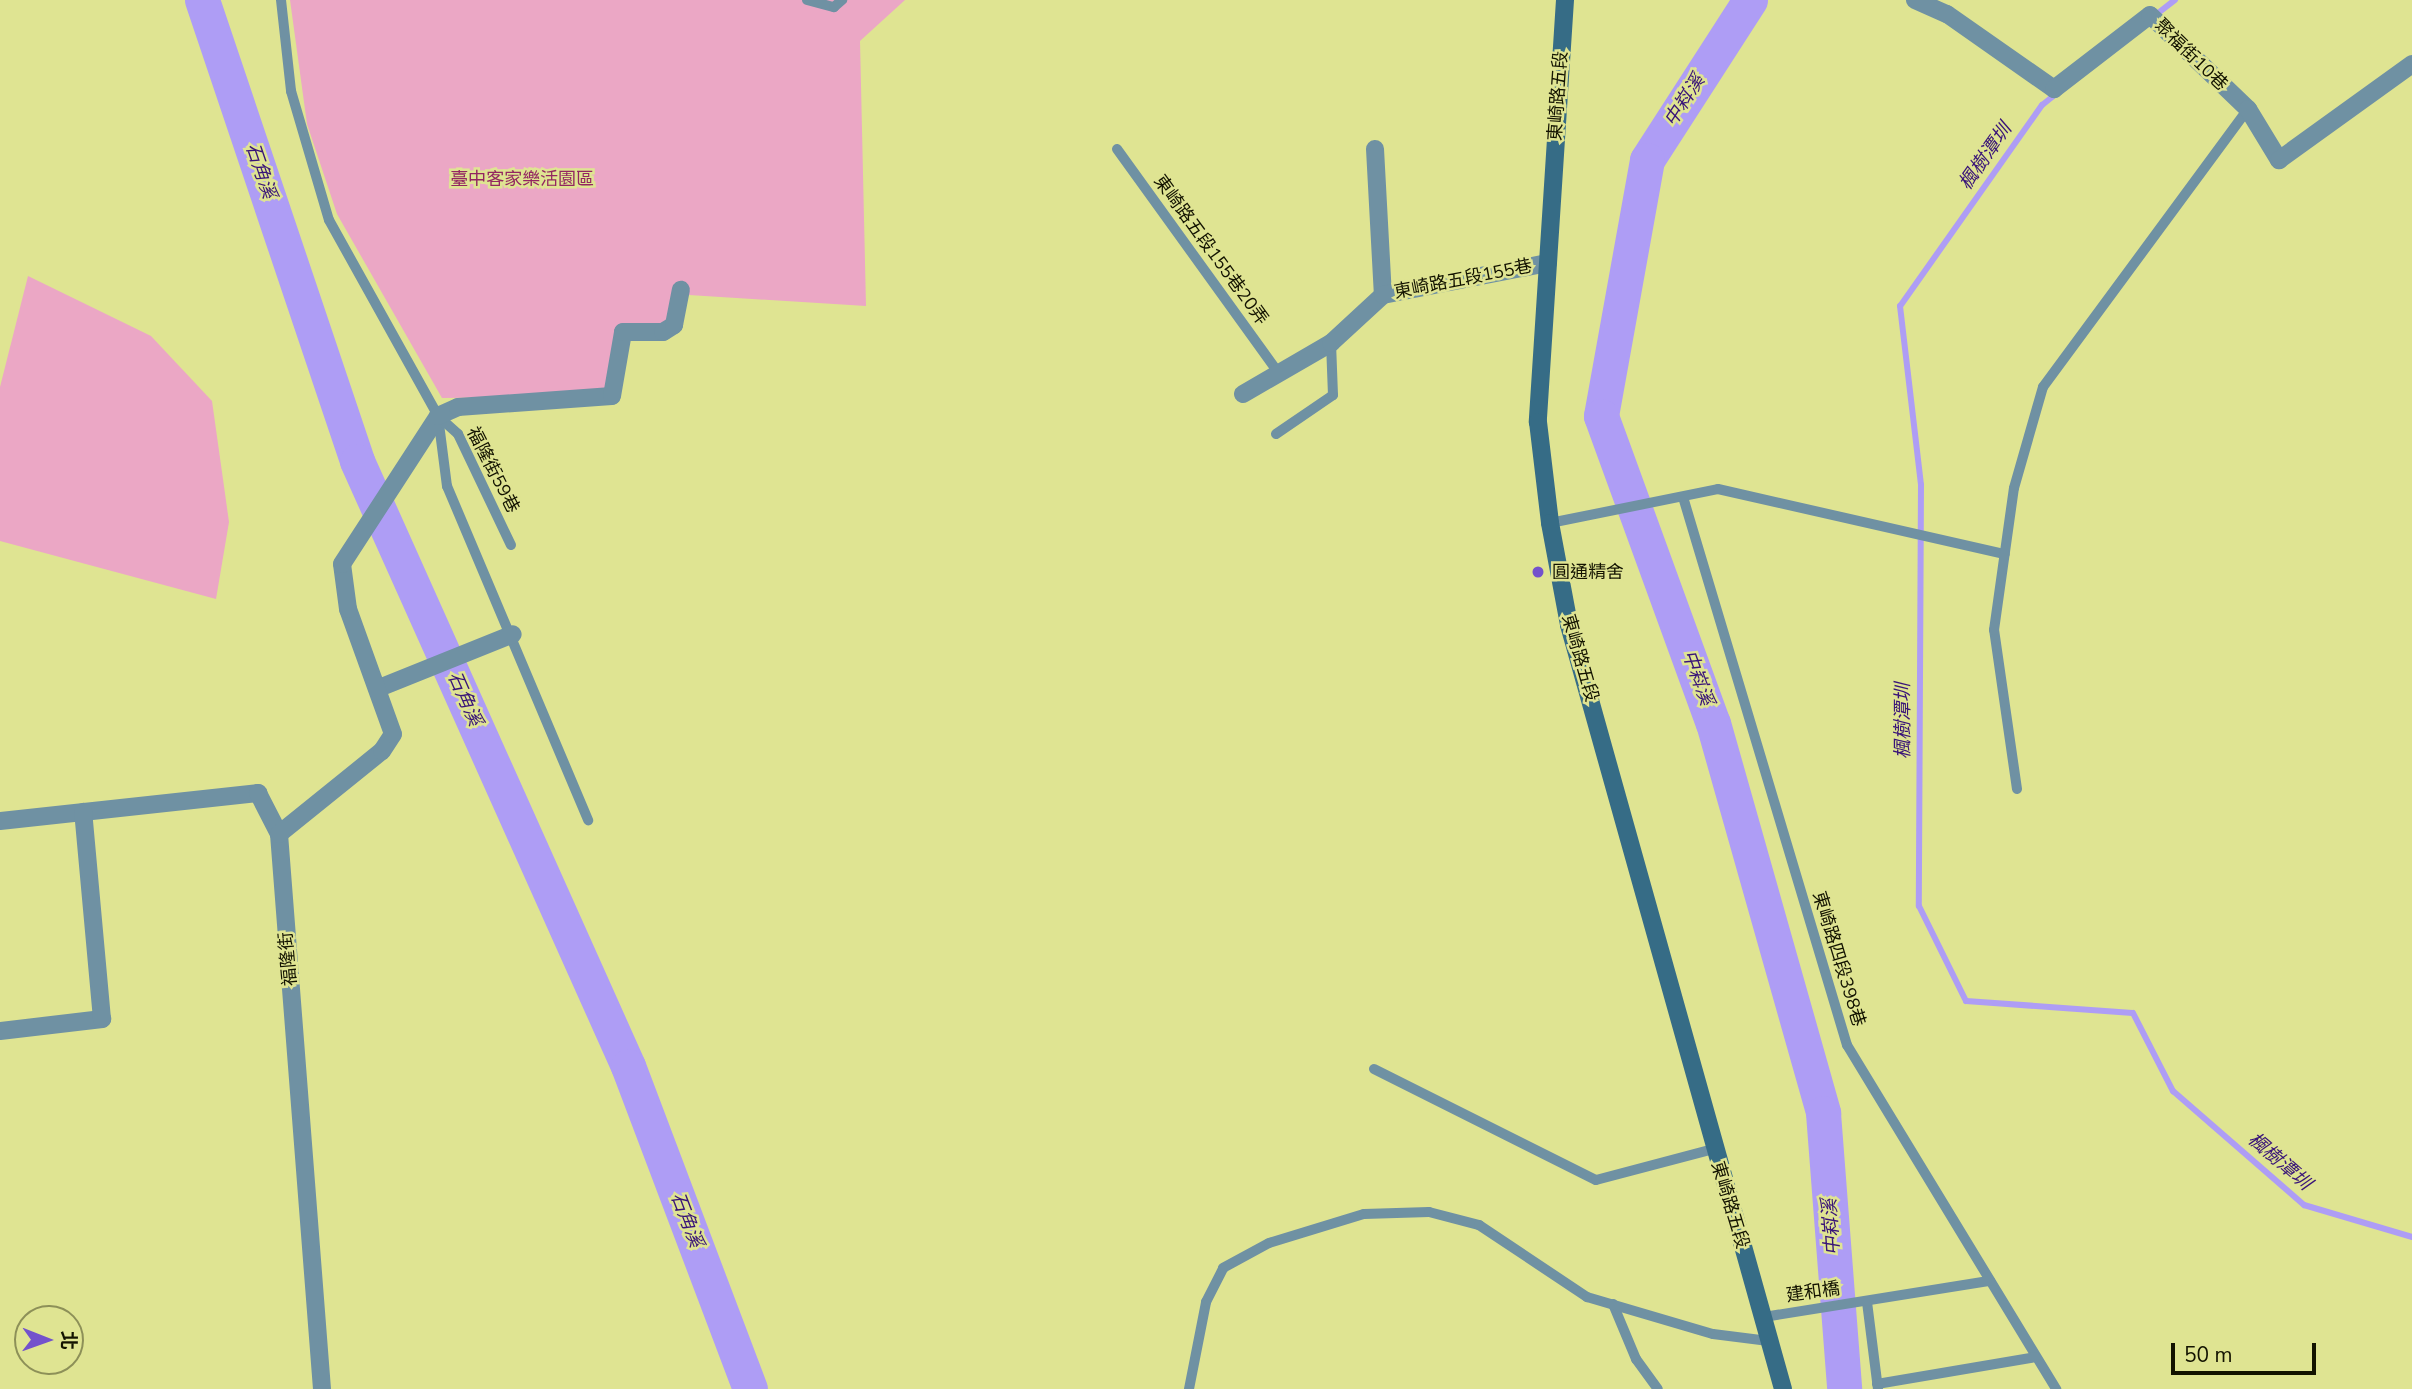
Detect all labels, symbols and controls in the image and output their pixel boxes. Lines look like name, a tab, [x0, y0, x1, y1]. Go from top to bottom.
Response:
street label: 聚福街10巷	[2150, 15, 2232, 95]
street label: 東崎路五段	[1544, 50, 1572, 142]
water label: 中嵙溪	[1660, 71, 1710, 131]
water label: 楓樹潭圳	[1955, 119, 2017, 195]
water label: 石角溪	[240, 140, 280, 202]
park label: 臺中客家樂活園區	[450, 168, 594, 190]
street label: 東崎路五段155巷20弄	[1149, 171, 1273, 329]
street label: 東崎路五段155巷	[1392, 255, 1534, 303]
street label: 福隆街59巷	[462, 423, 524, 517]
place label: 圓通精舍	[1552, 561, 1624, 583]
marker: 圓通精舍	[1530, 564, 1546, 580]
street label: 東崎路五段	[1557, 612, 1603, 704]
water label: 中嵙溪	[1677, 647, 1717, 709]
water label: 石角溪	[442, 668, 486, 730]
water label: 楓樹潭圳	[1893, 683, 1915, 759]
street label: 東崎路四段398巷	[1808, 889, 1870, 1029]
street label: 福隆街	[275, 931, 301, 987]
water label: 楓樹潭圳	[2243, 1128, 2315, 1196]
street label: 東崎路五段	[1707, 1159, 1753, 1251]
water label: 石角溪	[665, 1189, 707, 1251]
water label: 中嵙溪	[1819, 1198, 1845, 1256]
street label: 建和橋	[1785, 1278, 1841, 1306]
north arrow	[14, 1305, 84, 1375]
scale bar	[2174, 1330, 2319, 1374]
text: 北	[55, 1331, 81, 1350]
text: 50 m	[2184, 1341, 2233, 1369]

